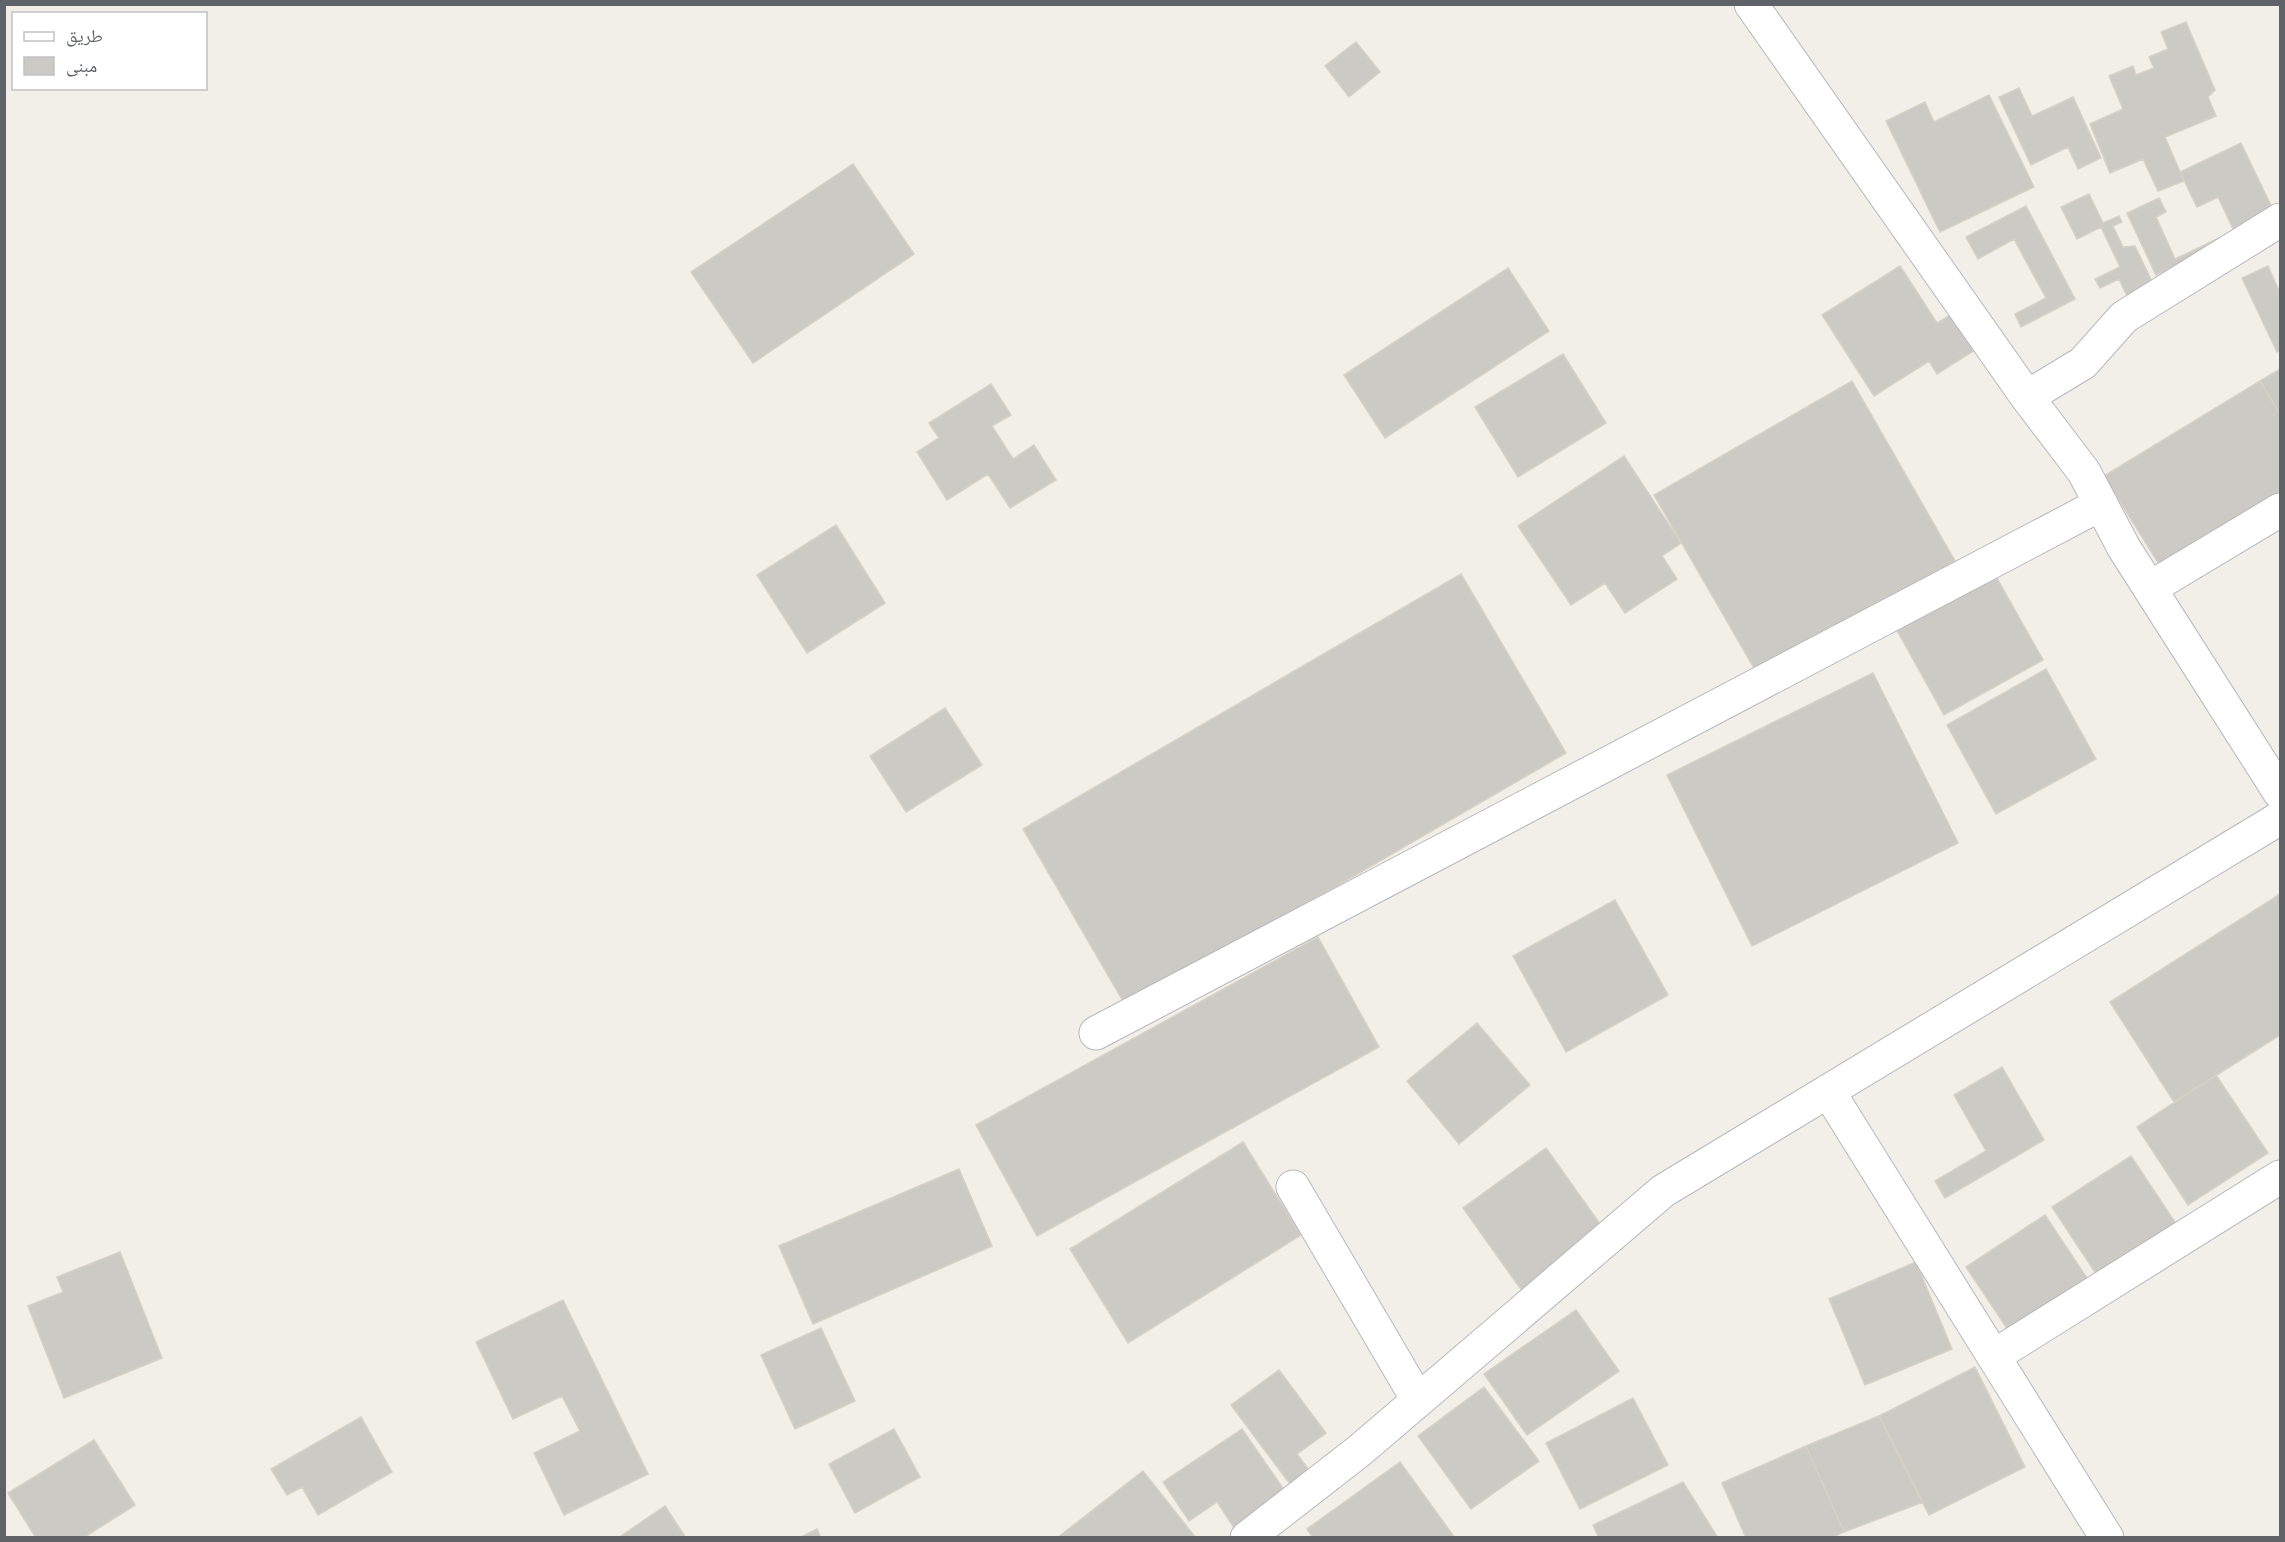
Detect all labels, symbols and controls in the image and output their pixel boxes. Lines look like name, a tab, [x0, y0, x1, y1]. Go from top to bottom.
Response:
legend	[12, 12, 207, 90]
text: طريق	[66, 25, 103, 47]
text: مبنى	[66, 55, 97, 77]

